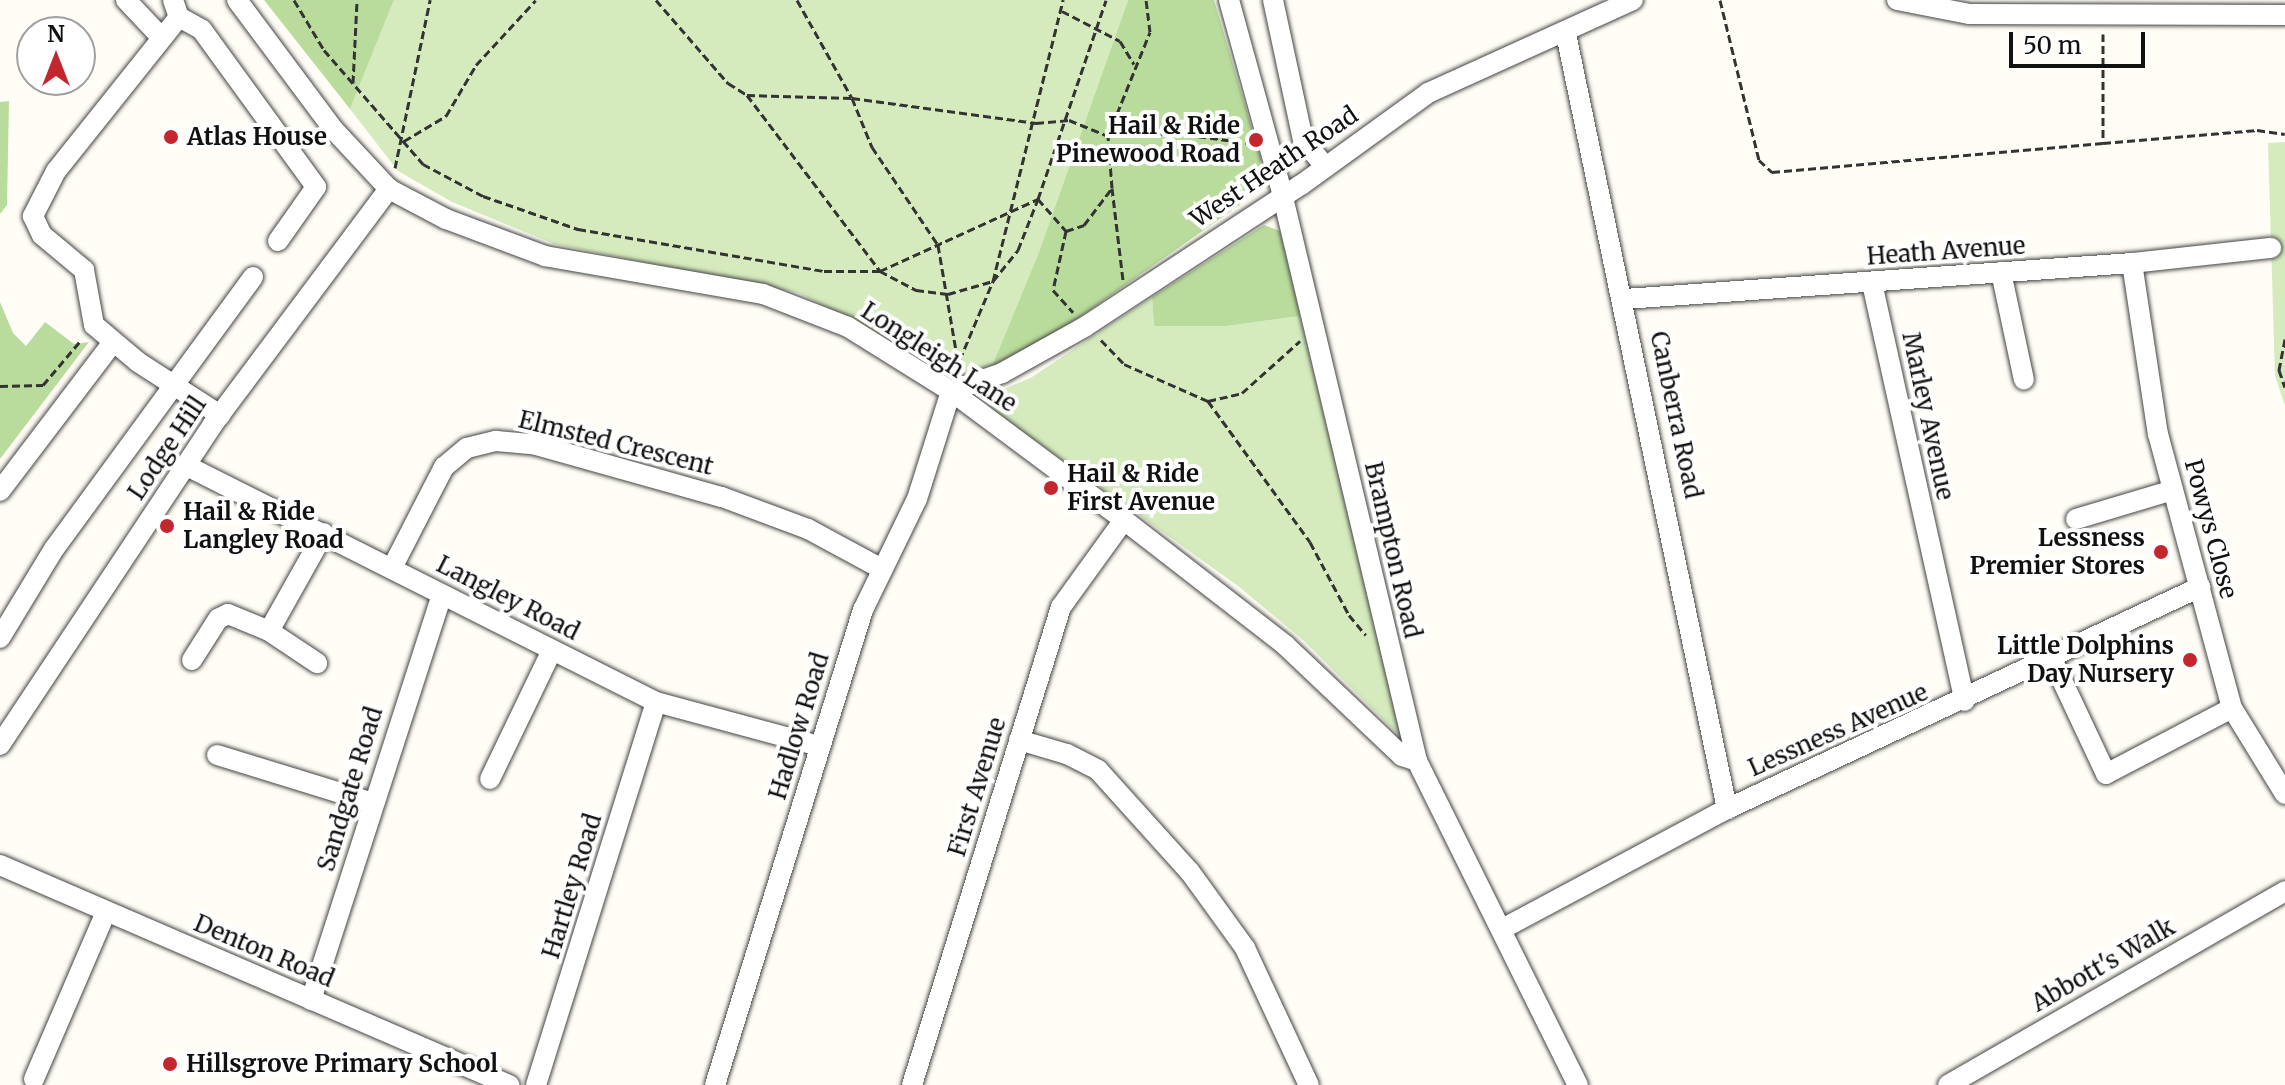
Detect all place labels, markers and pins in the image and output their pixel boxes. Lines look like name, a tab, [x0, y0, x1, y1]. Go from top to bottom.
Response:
place label: Hail & Ride Pinewood Road	[1056, 112, 1240, 168]
place label: Atlas House	[187, 123, 327, 151]
marker: Atlas House	[162, 128, 180, 146]
marker: Hail & Ride Pinewood Road	[1247, 131, 1265, 149]
place label: Hail & Ride First Avenue	[1067, 460, 1215, 516]
marker: Hail & Ride First Avenue	[1042, 479, 1060, 497]
place label: Hail & Ride Langley Road	[183, 498, 344, 554]
marker: Hail & Ride Langley Road	[158, 517, 176, 535]
place label: Lessness Premier Stores	[1970, 524, 2145, 580]
marker: Lessness Premier Stores	[2152, 543, 2170, 561]
place label: Little Dolphins Day Nursery	[1997, 632, 2174, 688]
marker: Little Dolphins Day Nursery	[2181, 651, 2199, 669]
place label: Hillsgrove Primary School	[186, 1050, 498, 1078]
marker: Hillsgrove Primary School	[161, 1055, 179, 1073]

